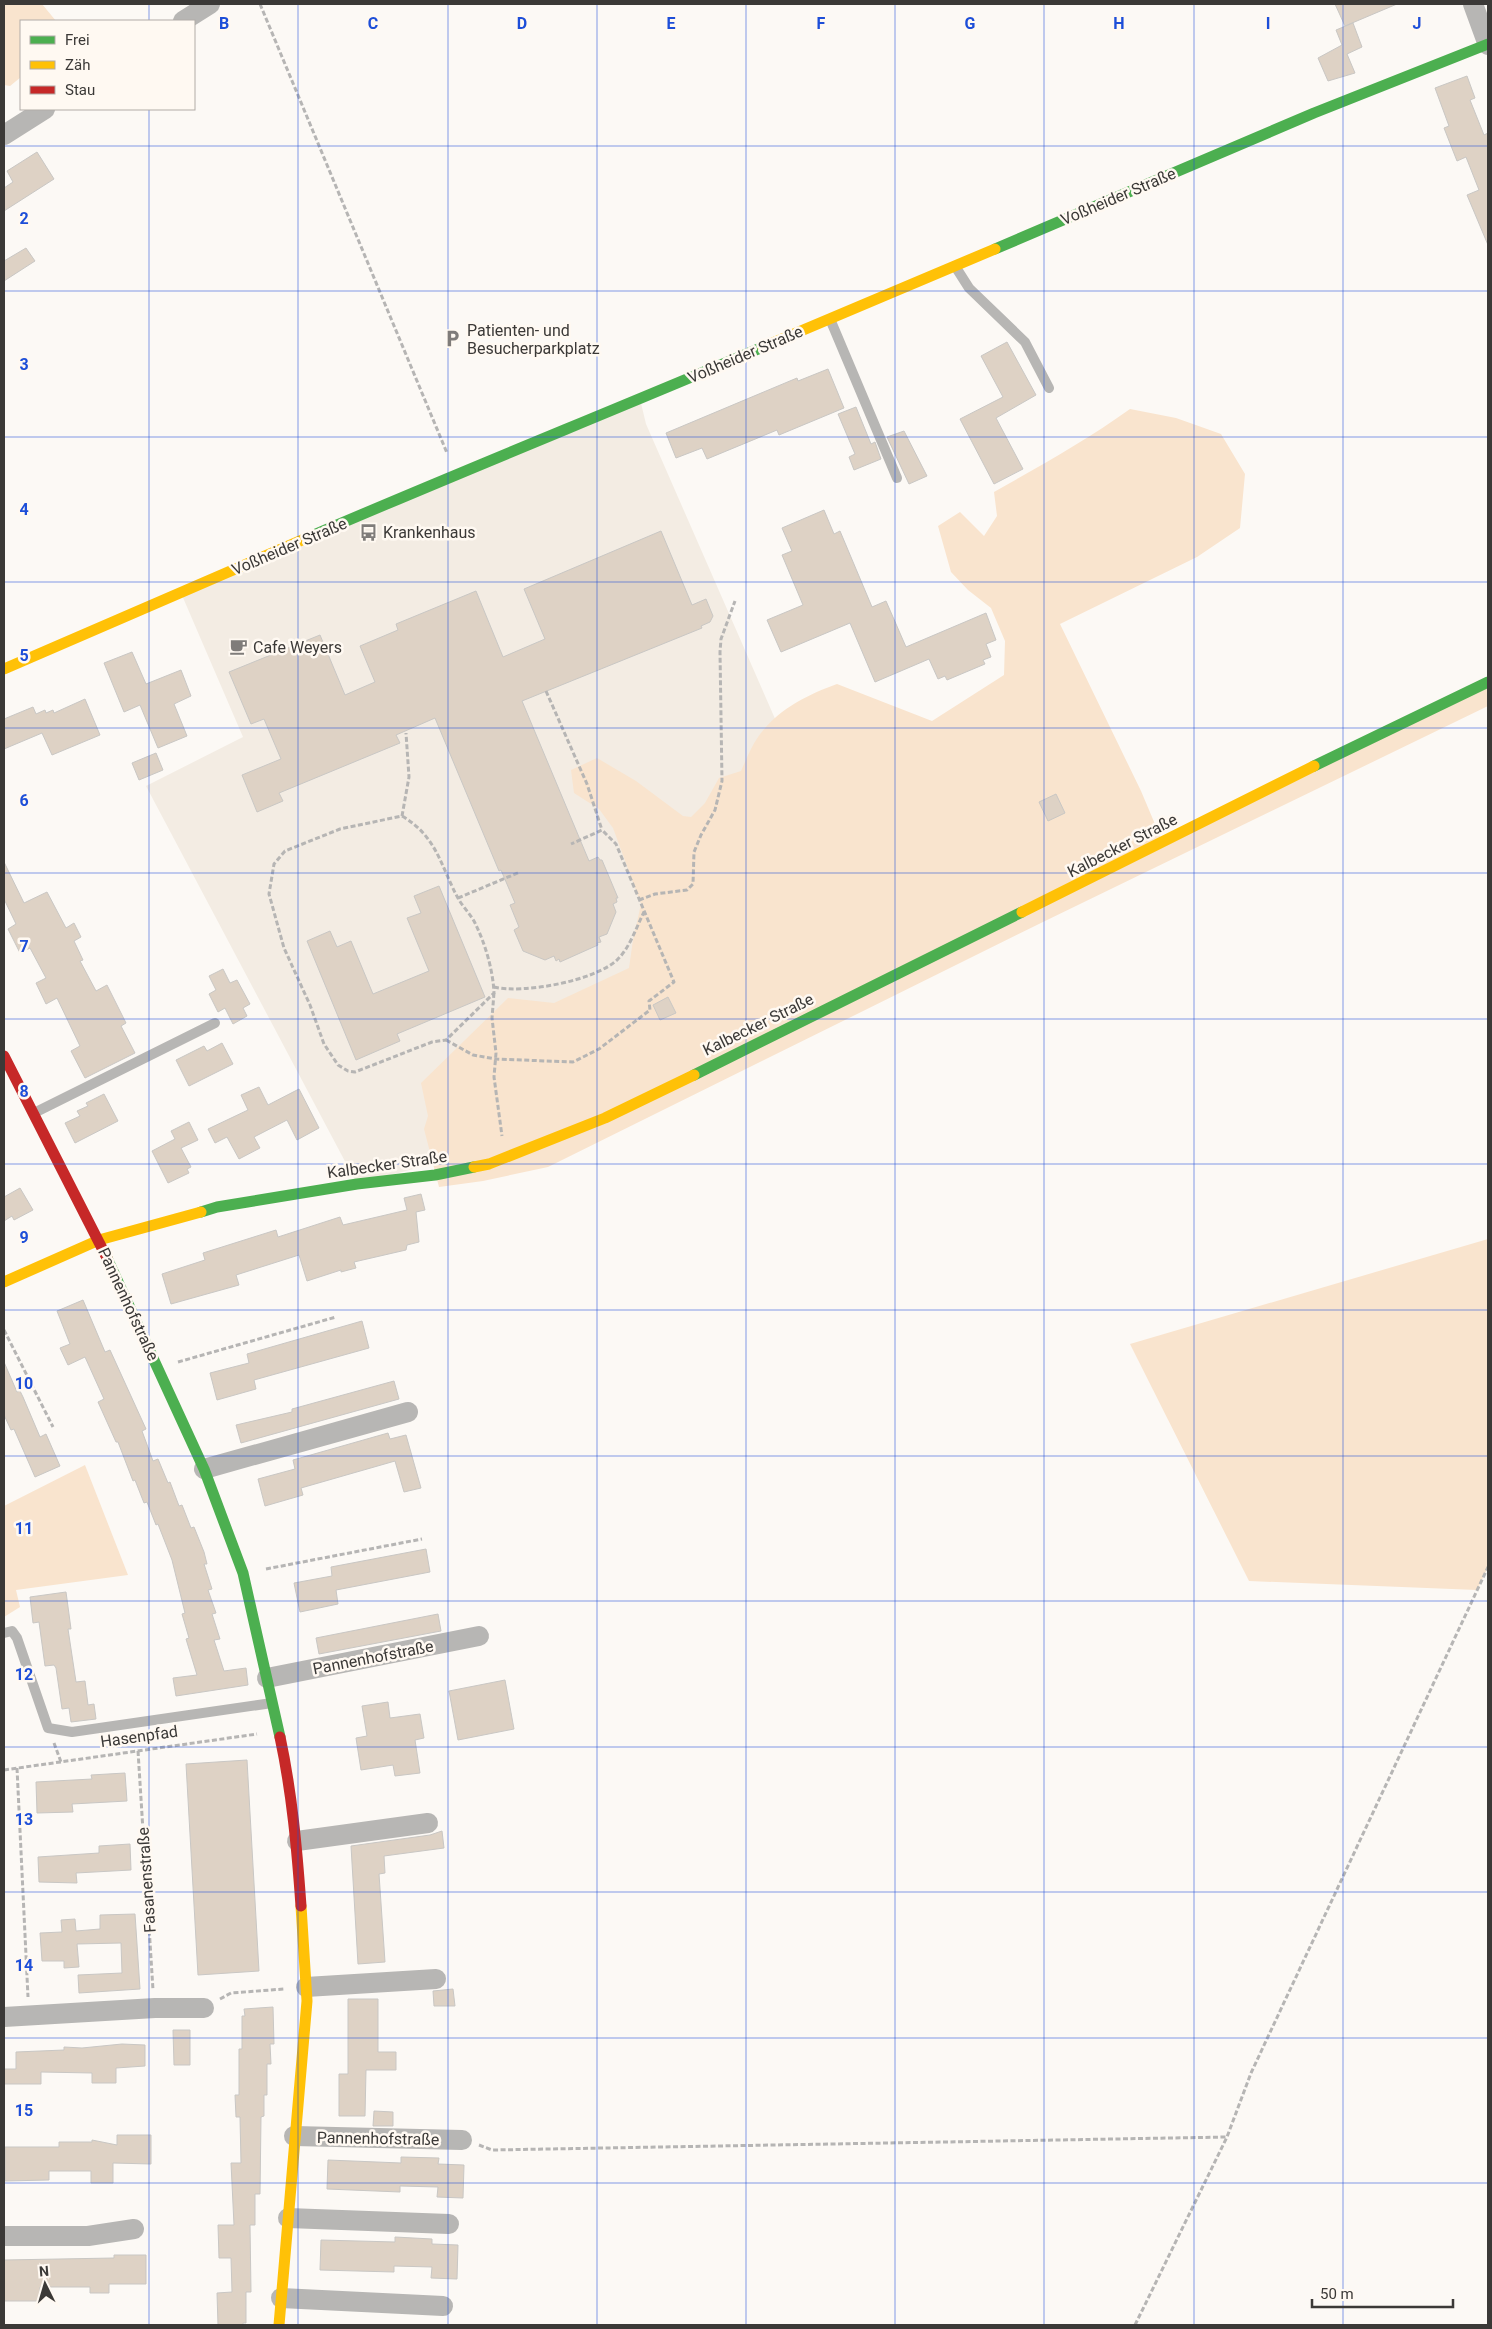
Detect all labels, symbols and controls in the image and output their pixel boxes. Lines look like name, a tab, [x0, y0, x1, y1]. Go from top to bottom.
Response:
text: B	[219, 14, 229, 33]
text: C	[368, 14, 378, 33]
text: D	[517, 14, 527, 33]
text: E	[667, 14, 676, 33]
text: F	[817, 14, 826, 33]
text: G	[965, 14, 976, 33]
text: H	[1113, 14, 1125, 33]
text: I	[1266, 14, 1270, 33]
text: J	[1413, 14, 1421, 33]
legend	[20, 20, 195, 110]
text: Frei	[65, 31, 90, 49]
text: Zäh	[65, 56, 90, 74]
text: Stau	[65, 81, 95, 99]
street label: Voßheider Straße	[1058, 164, 1179, 229]
text: 2	[19, 209, 29, 228]
place label: Patienten- und Besucherparkplatz	[467, 321, 600, 358]
street label: Voßheider Straße	[685, 322, 806, 387]
parking icon: Patienten- und Besucherparkplatz	[443, 329, 463, 349]
text: 3	[19, 355, 29, 374]
text: 4	[19, 500, 29, 519]
street label: Voßheider Straße	[229, 514, 350, 579]
bus stop icon: Krankenhaus	[359, 522, 379, 542]
place label: Krankenhaus	[383, 523, 476, 542]
cafe icon: Cafe Weyers	[229, 637, 249, 657]
place label: Cafe Weyers	[253, 638, 342, 657]
text: 5	[19, 646, 29, 665]
text: 6	[19, 791, 29, 810]
street label: Kalbecker Straße	[1064, 810, 1180, 881]
text: 7	[19, 937, 29, 956]
street label: Kalbecker Straße	[700, 989, 817, 1059]
text: 8	[19, 1082, 29, 1101]
street label: Kalbecker Straße	[326, 1147, 448, 1182]
text: 9	[19, 1228, 29, 1247]
street label: Pannenhofstraße	[94, 1245, 163, 1364]
text: 10	[15, 1374, 33, 1393]
text: 11	[15, 1519, 33, 1538]
street label: Pannenhofstraße	[311, 1636, 435, 1679]
text: 12	[15, 1665, 33, 1684]
street label: Hasenpfad	[99, 1722, 179, 1751]
text: 13	[15, 1810, 33, 1829]
street label: Fasanenstraße	[133, 1827, 160, 1933]
text: 14	[15, 1956, 33, 1975]
text: 15	[15, 2101, 33, 2120]
street label: Pannenhofstraße	[317, 2128, 439, 2149]
north arrow	[20, 2259, 70, 2309]
text: N	[38, 2263, 49, 2279]
scale bar	[1312, 2276, 1453, 2308]
text: 50 m	[1320, 2285, 1354, 2303]

